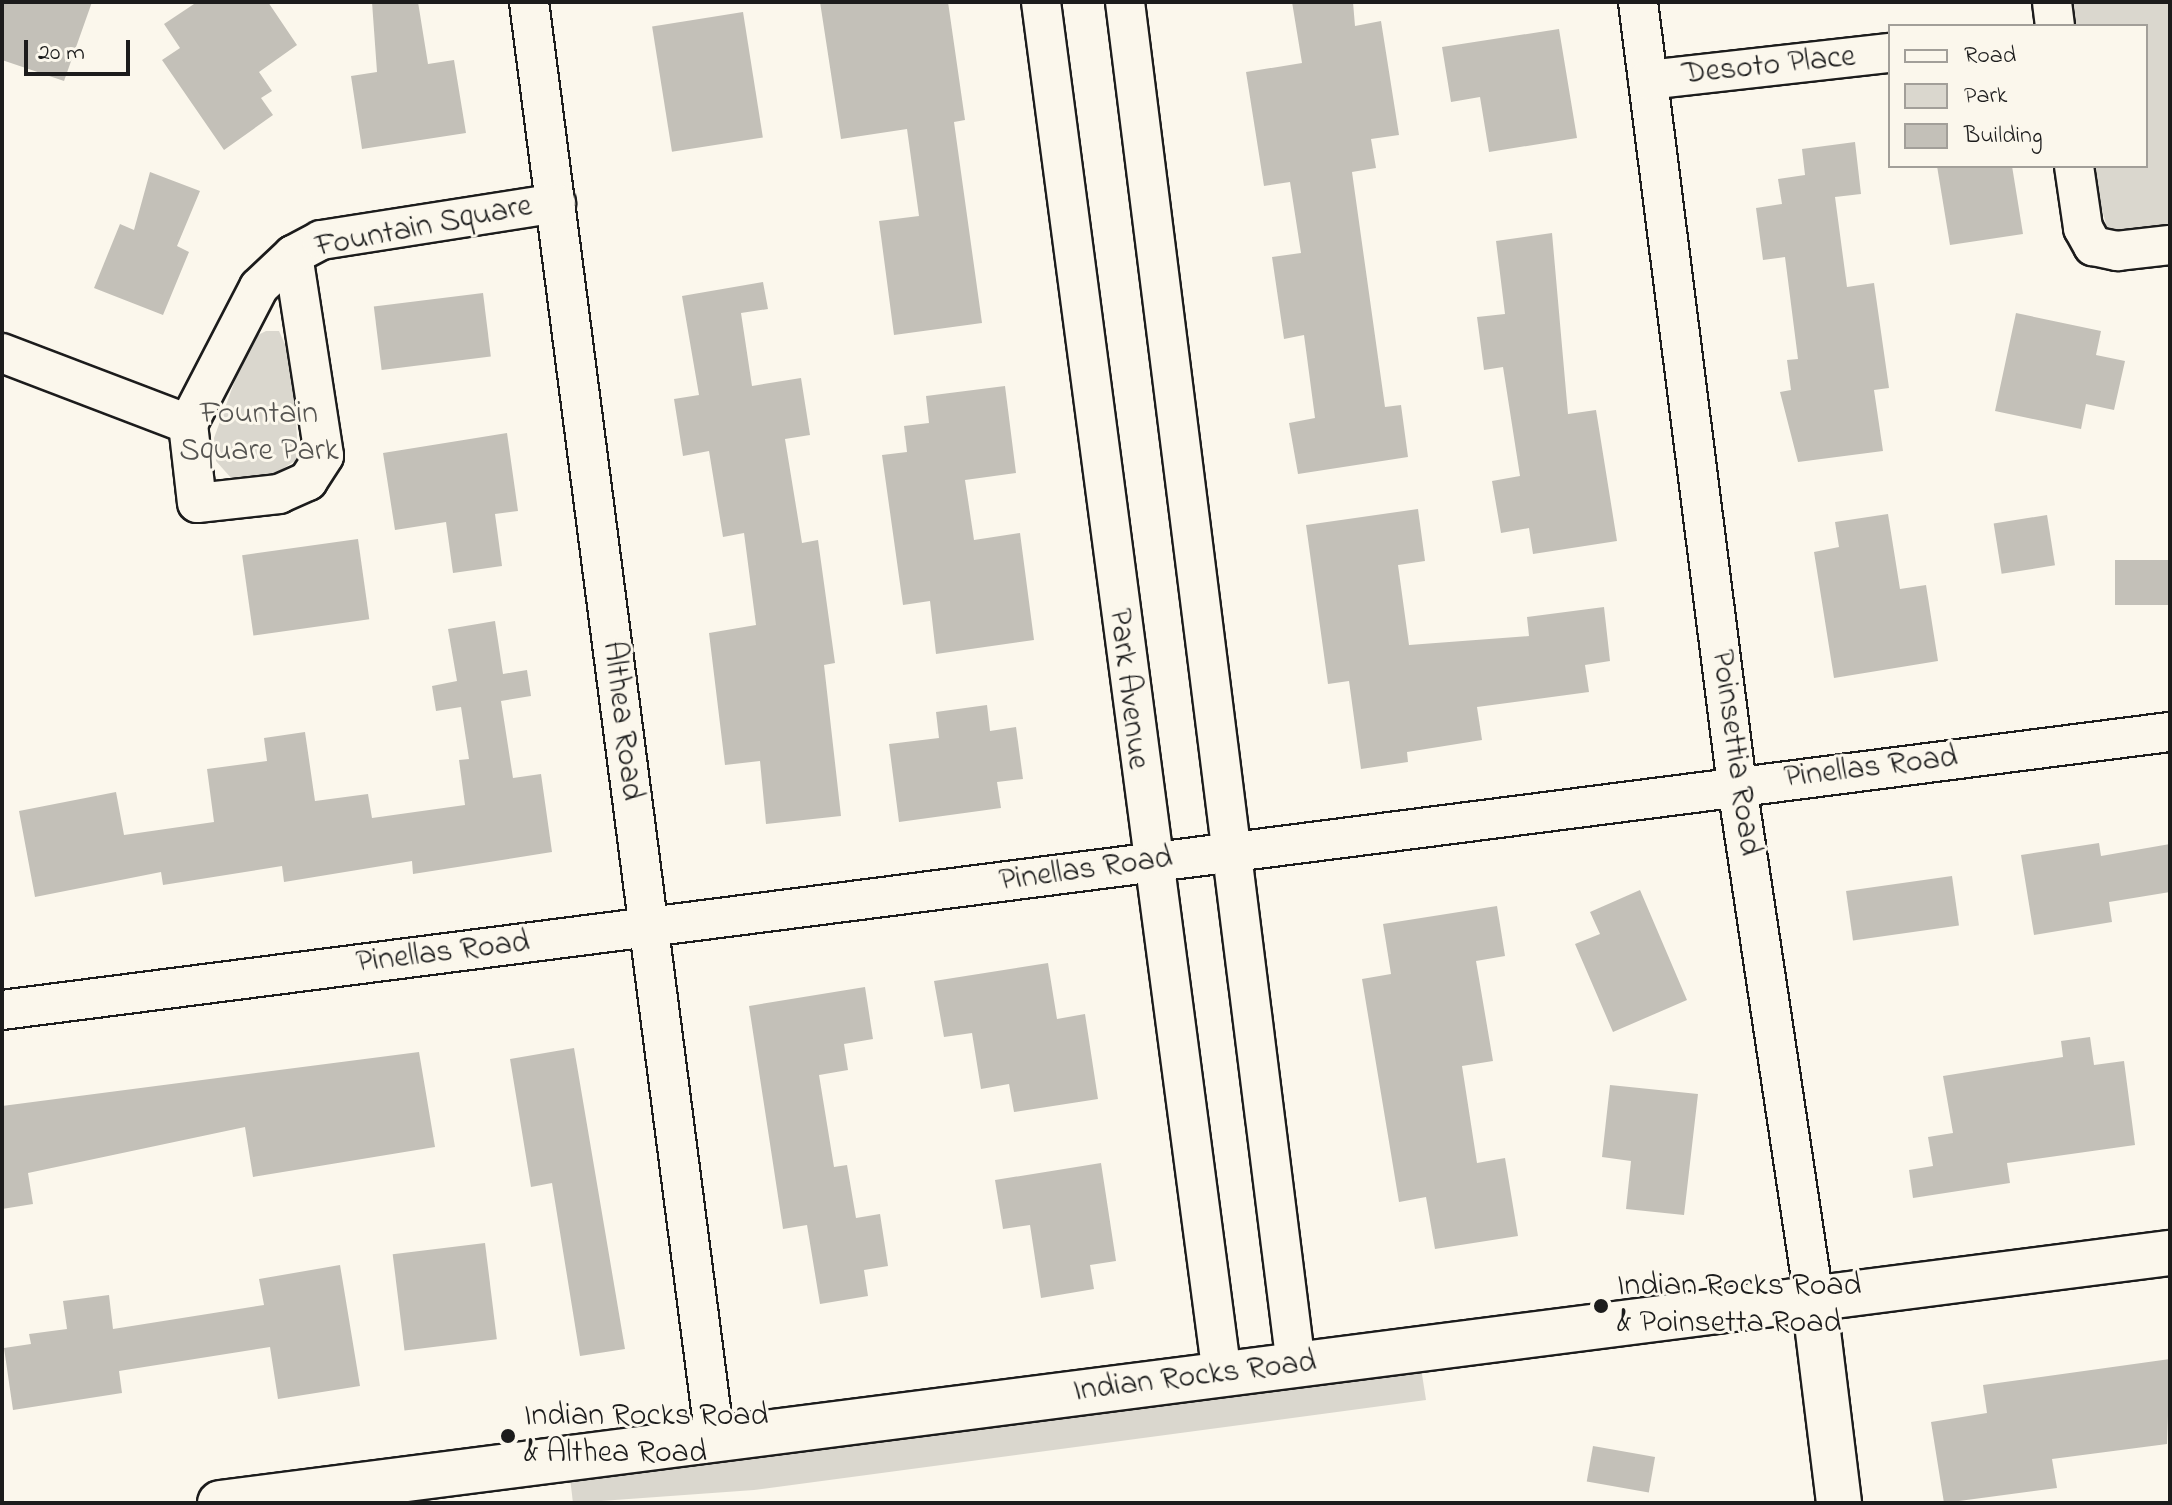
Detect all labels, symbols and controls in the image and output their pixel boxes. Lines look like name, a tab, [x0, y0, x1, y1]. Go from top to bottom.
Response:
scale bar	[28, 24, 134, 74]
legend	[1888, 24, 2148, 168]
text: 20 m	[38, 36, 85, 71]
street label: Desoto Place	[1680, 39, 1858, 95]
text: Road	[1964, 39, 2016, 74]
text: Park	[1964, 79, 2007, 114]
text: Building	[1964, 119, 2043, 154]
street label: Fountain Square	[313, 188, 535, 268]
park label: Fountain Square Park	[179, 397, 339, 472]
street label: Park Avenue	[1098, 607, 1156, 771]
street label: Althea Road	[592, 639, 650, 803]
street label: Poinsettia Road	[1701, 648, 1767, 858]
street label: Pinellas Road	[1782, 739, 1960, 799]
street label: Pinellas Road	[997, 840, 1175, 902]
street label: Pinellas Road	[354, 924, 532, 984]
place label: Indian Rocks Road & Poinsetta Road	[1617, 1269, 1862, 1344]
marker: Indian Rocks Road & Poinsetta Road	[1592, 1297, 1610, 1315]
street label: Indian Rocks Road	[1071, 1344, 1319, 1412]
place label: Indian Rocks Road & Althea Road	[524, 1399, 769, 1474]
marker: Indian Rocks Road & Althea Road	[499, 1427, 517, 1445]

